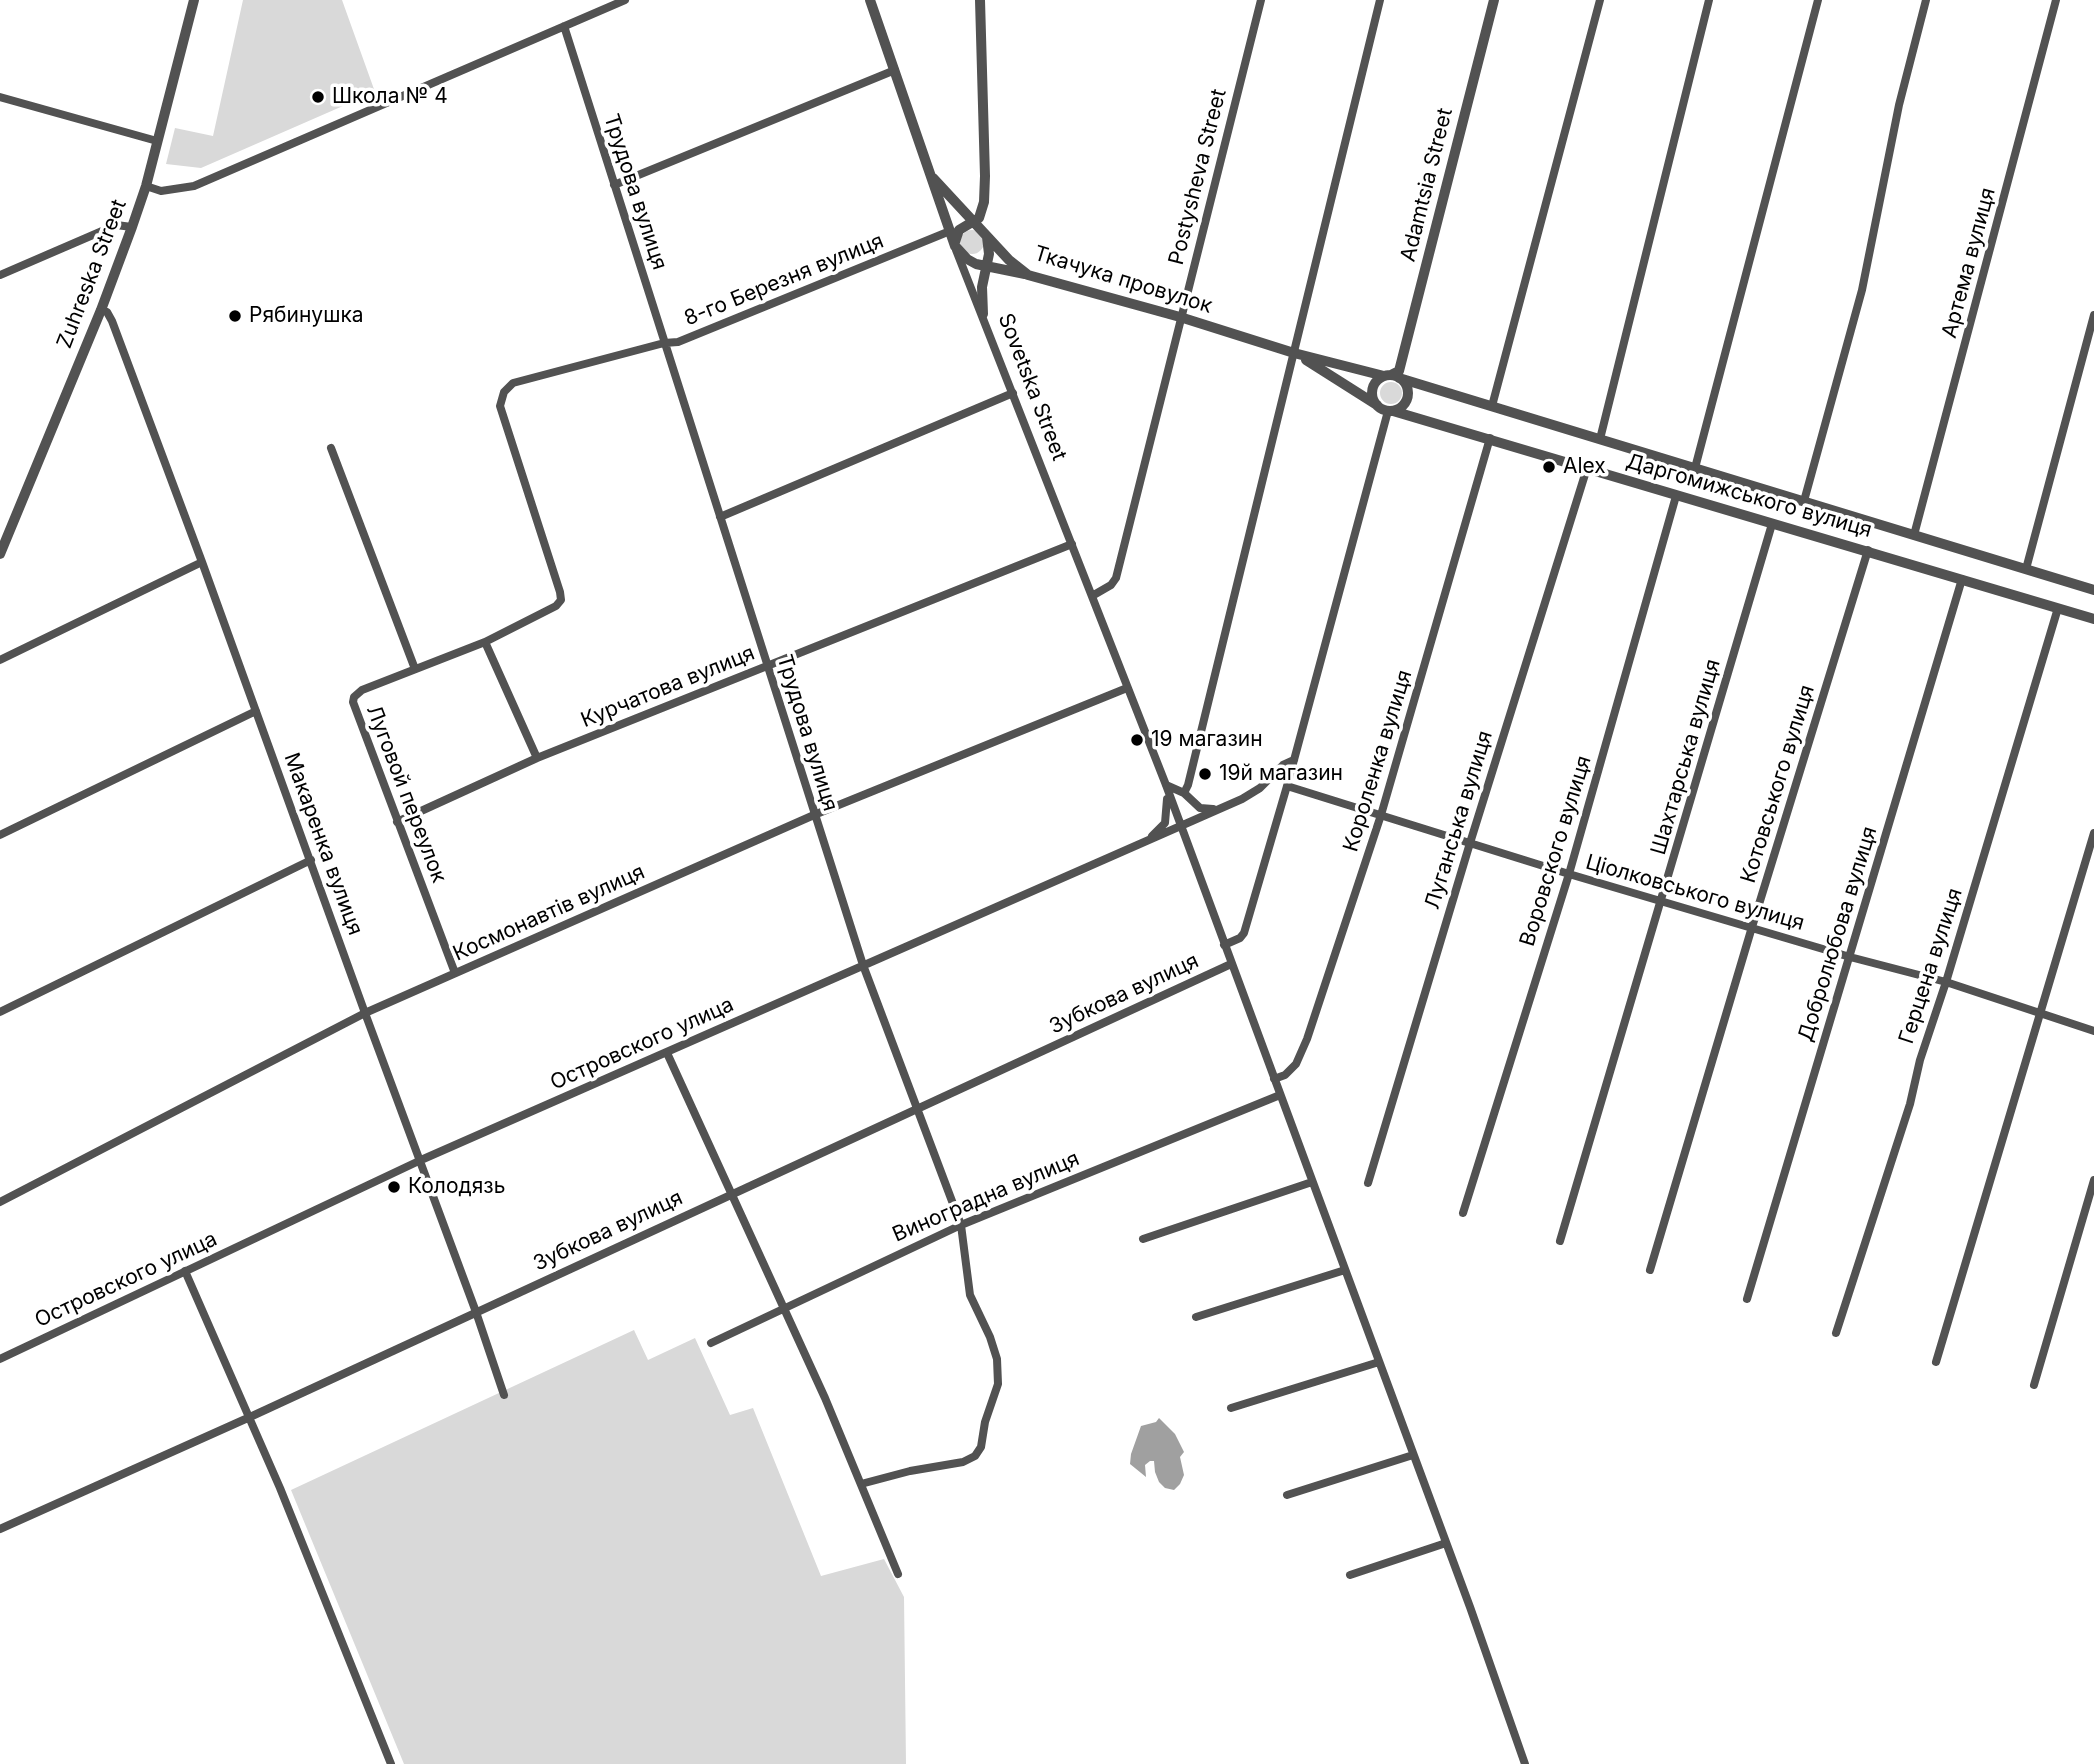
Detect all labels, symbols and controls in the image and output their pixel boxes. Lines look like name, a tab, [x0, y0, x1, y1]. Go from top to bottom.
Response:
place label: Школа № 4	[332, 84, 448, 110]
street label: Postysheva Street	[1164, 87, 1232, 267]
marker: Школа № 4	[310, 89, 326, 105]
street label: Adamtsia Street	[1396, 106, 1458, 264]
street label: Трудова вулиця	[598, 111, 672, 273]
street label: Артема вулиця	[1937, 185, 2001, 341]
street label: Zuhreska Street	[52, 196, 132, 352]
street label: 8-го Березня вулиця	[681, 228, 887, 332]
street label: Ткачука провулок	[1031, 241, 1215, 319]
place label: Рябинушка	[249, 303, 364, 329]
marker: Рябинушка	[227, 308, 243, 324]
street label: Sovetska Street	[992, 310, 1072, 464]
street label: Даргомижського вулиця	[1623, 449, 1875, 543]
place label: Alex	[1563, 454, 1606, 480]
marker: Alex	[1541, 459, 1557, 475]
street label: Курчатова вулиця	[577, 641, 759, 733]
street label: Трудова вулиця	[771, 652, 843, 814]
street label: Шахтарська вулиця	[1646, 656, 1726, 858]
street label: Короленка вулиця	[1338, 667, 1418, 855]
street label: Котовського вулиця	[1736, 682, 1820, 886]
street label: Луговой переулок	[361, 702, 451, 886]
place label: 19 магазин	[1151, 727, 1263, 753]
street label: Луганська вулиця	[1420, 728, 1498, 912]
marker: 19 магазин	[1129, 732, 1145, 748]
street label: Макаренка вулиця	[278, 750, 368, 938]
street label: Воровского вулиця	[1515, 753, 1597, 949]
place label: 19й магазин	[1219, 761, 1343, 787]
marker: 19й магазин	[1197, 766, 1213, 782]
street label: Добролюбова вулиця	[1793, 823, 1883, 1045]
street label: Ціолковського вулиця	[1583, 850, 1807, 936]
street label: Космонавтів вулиця	[449, 859, 649, 967]
street label: Герцена вулиця	[1894, 885, 1968, 1047]
street label: Зубкова вулиця	[1045, 948, 1203, 1040]
street label: Островского улица	[546, 992, 738, 1096]
street label: Виноградна вулиця	[889, 1146, 1083, 1248]
place label: Колодязь	[408, 1174, 505, 1200]
marker: Колодязь	[386, 1179, 402, 1195]
street label: Зубкова вулиця	[529, 1185, 687, 1277]
street label: Островского улица	[31, 1227, 221, 1333]

